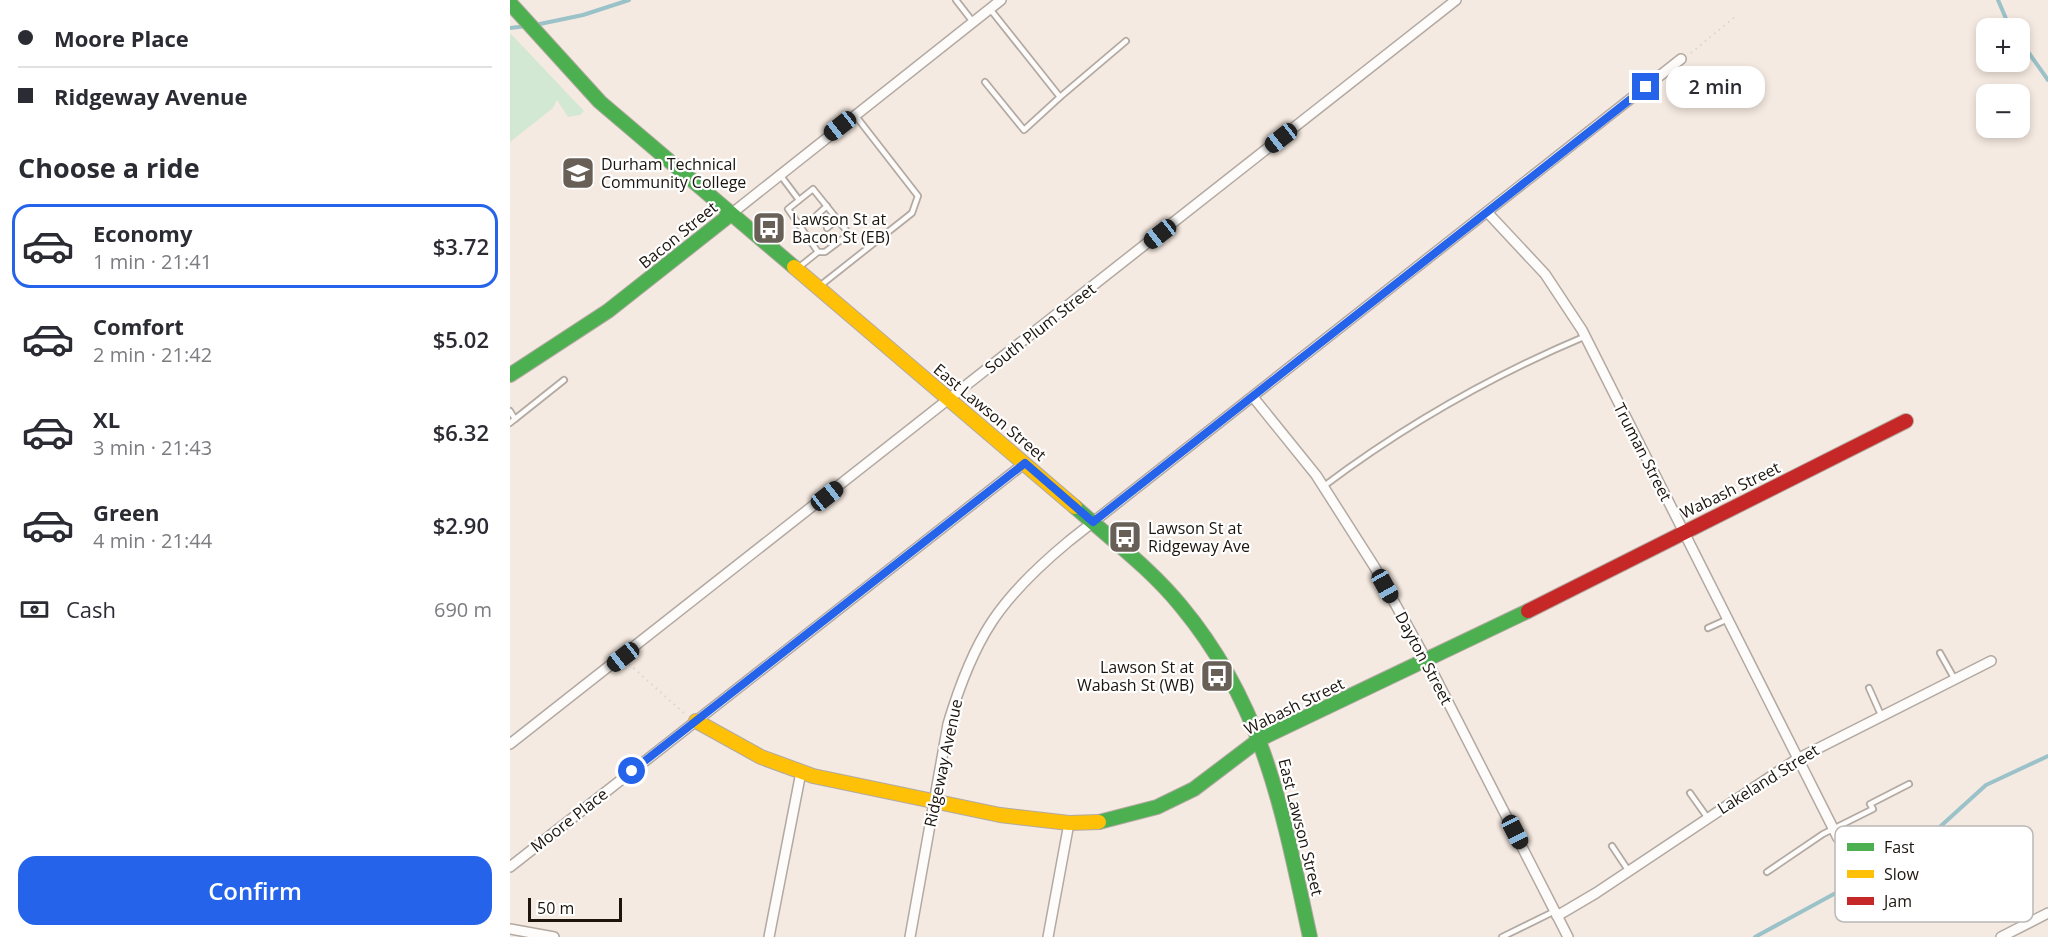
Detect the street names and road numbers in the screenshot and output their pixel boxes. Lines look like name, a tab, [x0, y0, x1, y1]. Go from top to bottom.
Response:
street label: Bacon Street	[634, 196, 722, 273]
street label: South Plum Street	[980, 278, 1100, 378]
street label: East Lawson Street	[929, 358, 1051, 466]
street label: Truman Street	[1609, 399, 1677, 505]
street label: Wabash Street	[1676, 456, 1784, 524]
street label: Dayton Street	[1390, 608, 1458, 709]
street label: Wabash Street	[1240, 672, 1348, 740]
street label: Ridgeway Avenue	[919, 697, 967, 829]
street label: Lakeland Street	[1713, 739, 1823, 819]
street label: East Lawson Street	[1273, 756, 1329, 898]
street label: Moore Place	[526, 783, 612, 857]

